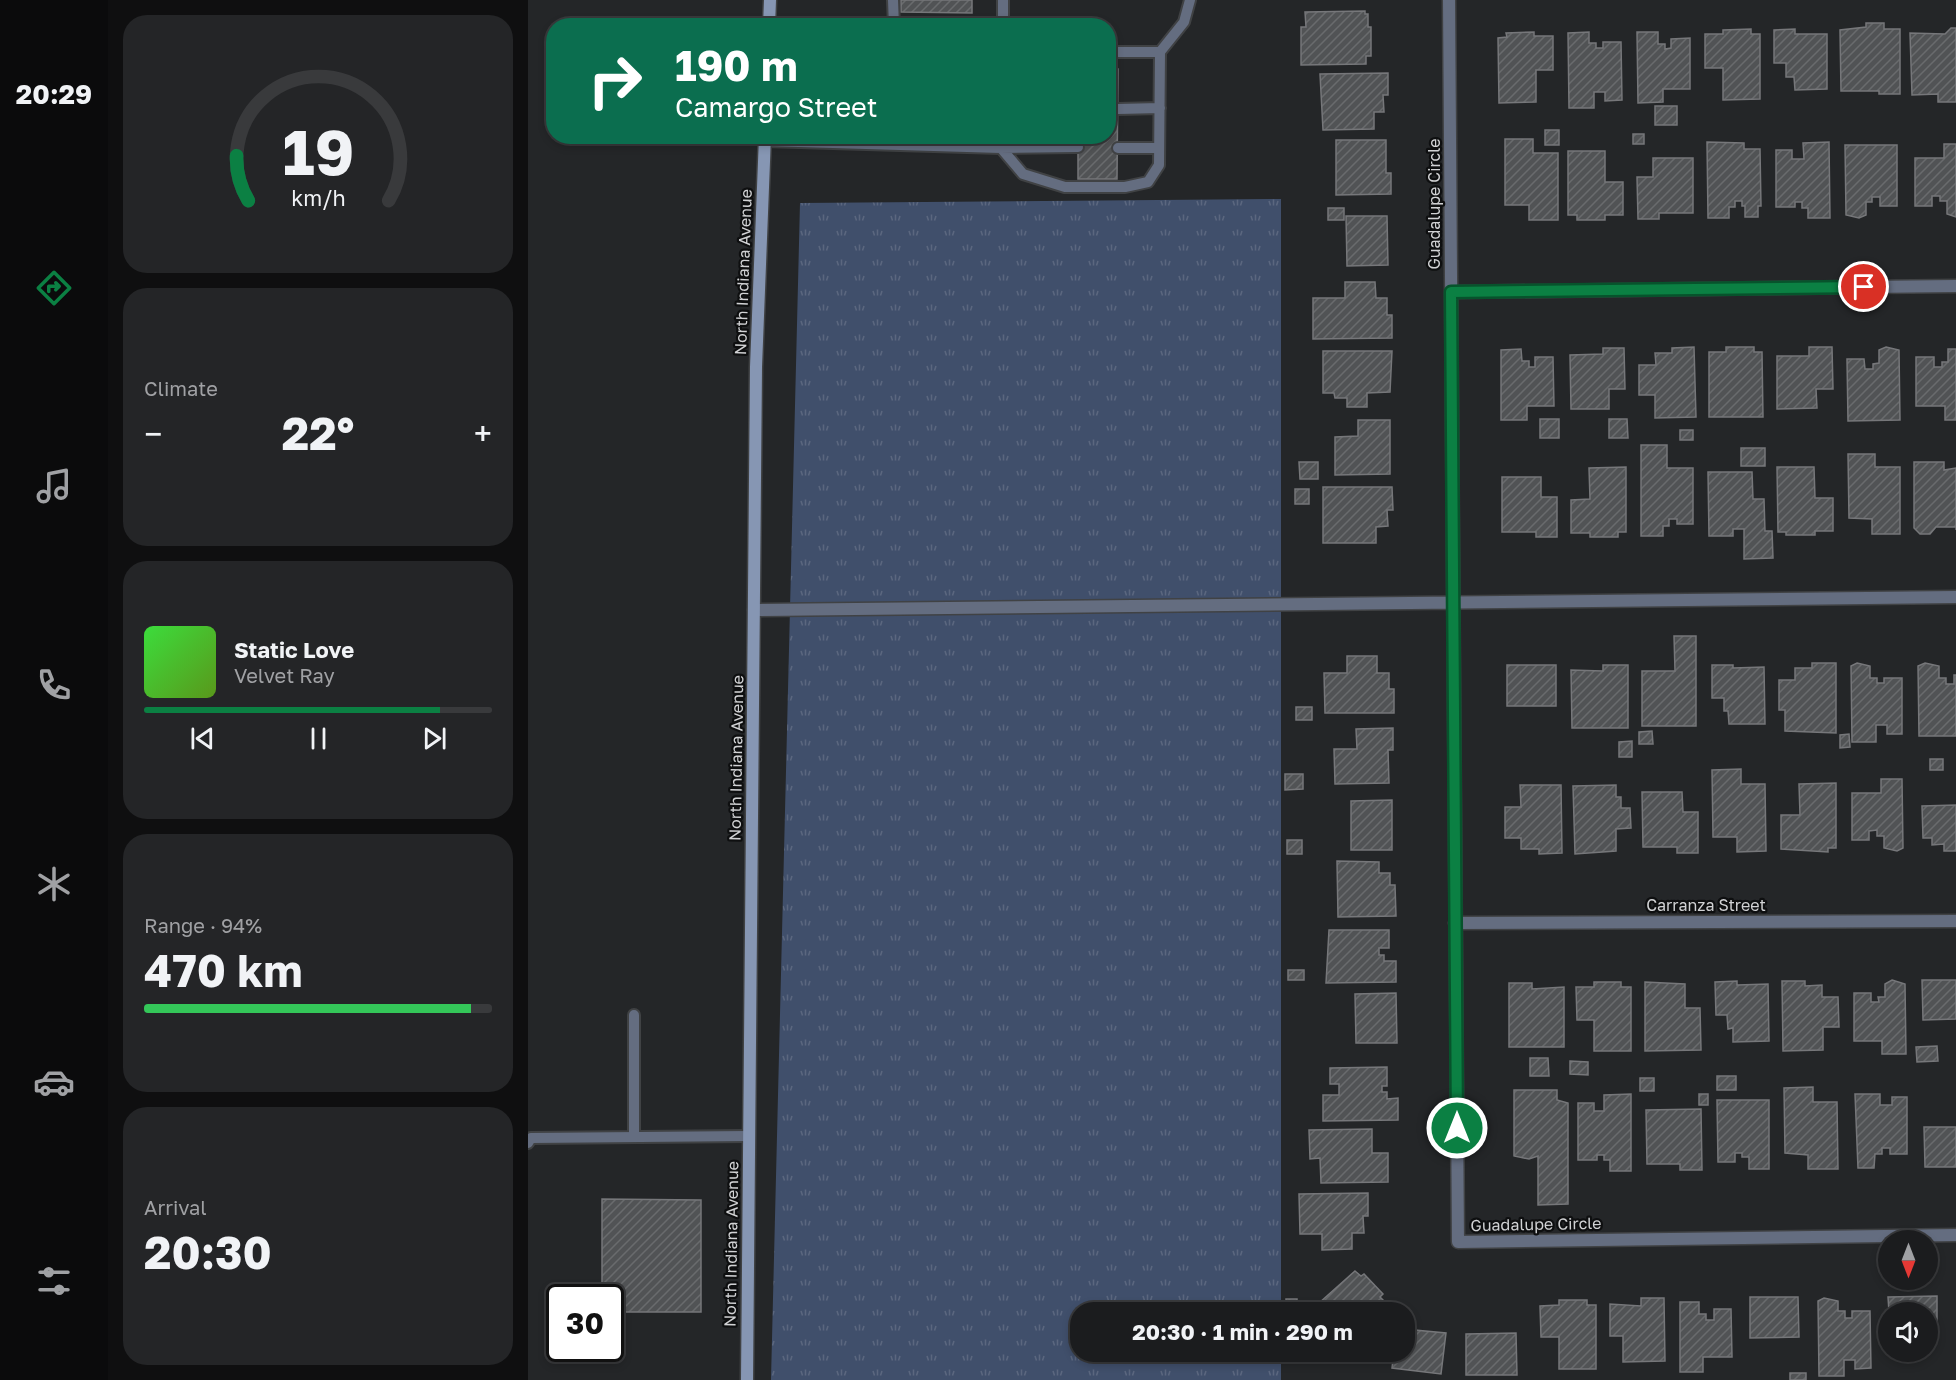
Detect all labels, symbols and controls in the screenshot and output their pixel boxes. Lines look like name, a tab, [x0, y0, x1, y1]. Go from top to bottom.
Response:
text: 190 m	[675, 40, 798, 90]
icon: right	[576, 42, 654, 120]
text: 20:29	[16, 78, 92, 110]
text: Camargo Street	[675, 91, 878, 123]
text: 19	[282, 114, 354, 189]
street label: Guadalupe Circle	[1424, 138, 1444, 270]
text: km/h	[291, 185, 345, 211]
street label: North Indiana Avenue	[730, 189, 756, 355]
pin	[1838, 261, 1889, 312]
icon: directions	[33, 267, 75, 309]
icon: arrive	[1847, 270, 1880, 303]
text: Climate	[144, 376, 218, 400]
text: 22°	[282, 406, 354, 460]
text: −	[144, 414, 162, 453]
text: +	[474, 414, 492, 453]
icon: music	[33, 465, 75, 507]
text: Static Love	[234, 636, 354, 663]
text: Velvet Ray	[234, 663, 335, 687]
icon: phone	[33, 664, 75, 706]
street label: North Indiana Avenue	[725, 675, 747, 841]
icon: previous	[186, 722, 219, 755]
icon: pause	[302, 722, 335, 755]
icon: next	[418, 722, 451, 755]
icon: climate	[33, 863, 75, 905]
street label: Carranza Street	[1646, 895, 1766, 915]
text: Range · 94%	[144, 913, 262, 937]
text: 470 km	[144, 943, 303, 997]
icon: car	[33, 1061, 75, 1103]
position arrow	[1425, 1096, 1489, 1160]
street label: North Indiana Avenue	[720, 1161, 742, 1327]
text: Arrival	[144, 1195, 207, 1219]
street label: Guadalupe Circle	[1470, 1213, 1602, 1235]
text: 20:30	[144, 1225, 272, 1279]
north arrow	[1878, 1230, 1938, 1290]
map controls	[1878, 1230, 1938, 1362]
icon: filters	[33, 1260, 75, 1302]
speed limit sign: 30	[546, 1284, 624, 1362]
button: sound	[1878, 1302, 1938, 1362]
text: 20:30 · 1 min · 290 m	[1132, 1318, 1353, 1345]

